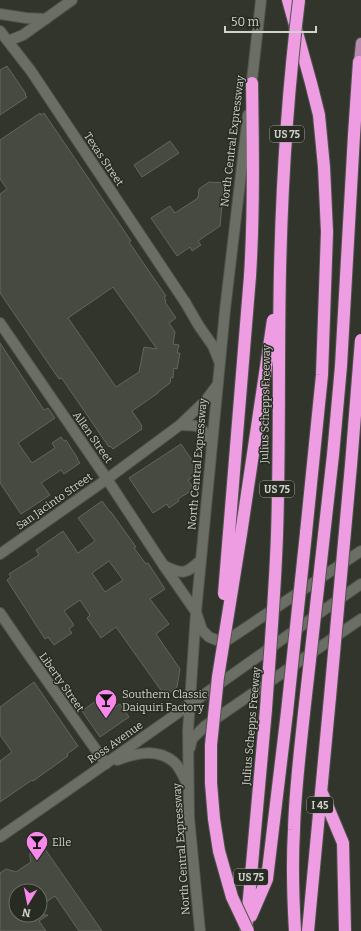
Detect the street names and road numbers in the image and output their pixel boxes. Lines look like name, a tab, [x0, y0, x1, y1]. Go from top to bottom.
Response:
street label: North Central Expressway	[218, 74, 247, 208]
road number: US 75	[270, 126, 304, 142]
street label: Texas Street	[81, 130, 126, 189]
street label: Julius Schepps Freeway	[258, 344, 273, 465]
street label: North Central Expressway	[185, 397, 210, 531]
street label: Allen Street	[70, 409, 115, 466]
street label: San Jacinto Street	[14, 470, 95, 533]
road number: US 75	[260, 481, 294, 497]
street label: Liberty Street	[36, 650, 87, 714]
street label: Julius Schepps Freeway	[240, 666, 263, 787]
street label: Ross Avenue	[85, 719, 146, 766]
street label: North Central Expressway	[170, 782, 193, 915]
road number: I 45	[307, 797, 333, 813]
road number: US 75	[234, 869, 268, 885]

